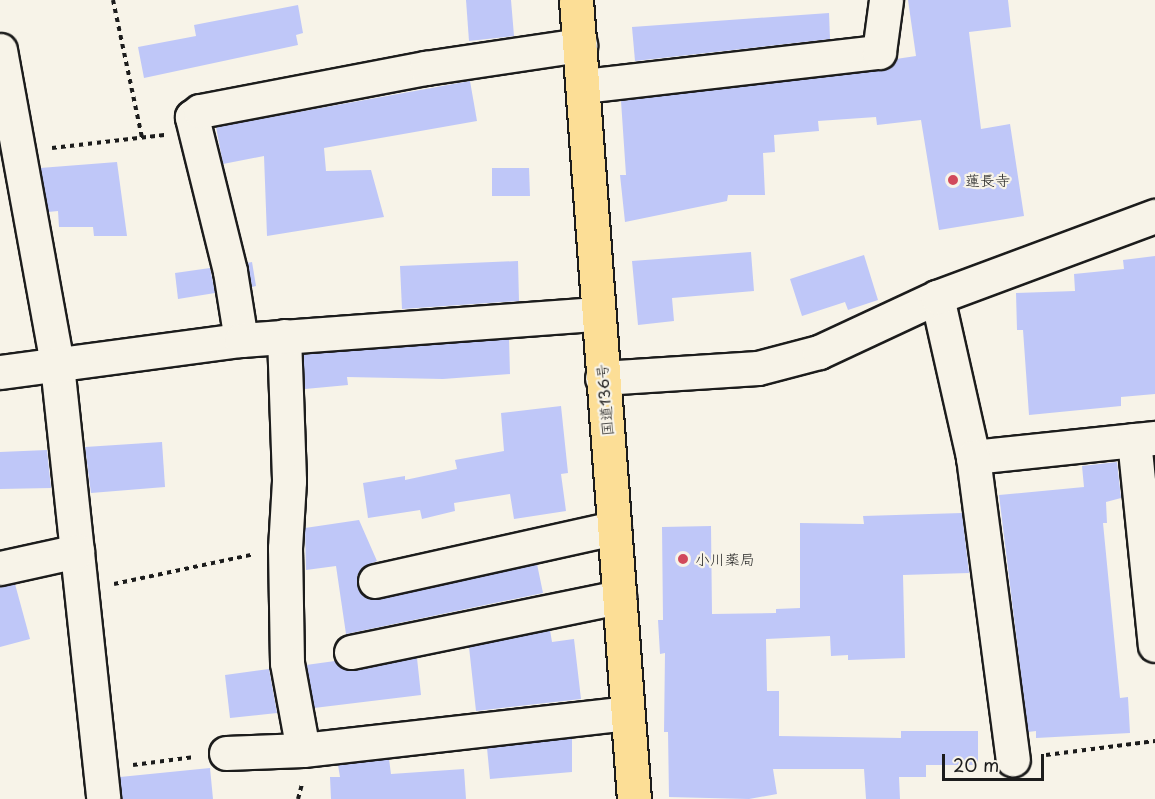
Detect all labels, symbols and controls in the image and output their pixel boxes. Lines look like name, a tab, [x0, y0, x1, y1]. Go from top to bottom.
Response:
place label: 蓮長寺	[965, 171, 1010, 189]
marker: 蓮長寺	[946, 173, 960, 187]
street label: 国道136号	[592, 363, 616, 437]
place label: 小川薬局	[695, 550, 755, 568]
marker: 小川薬局	[676, 552, 690, 566]
scale bar	[945, 742, 1047, 780]
text: 20 m	[953, 751, 999, 778]

